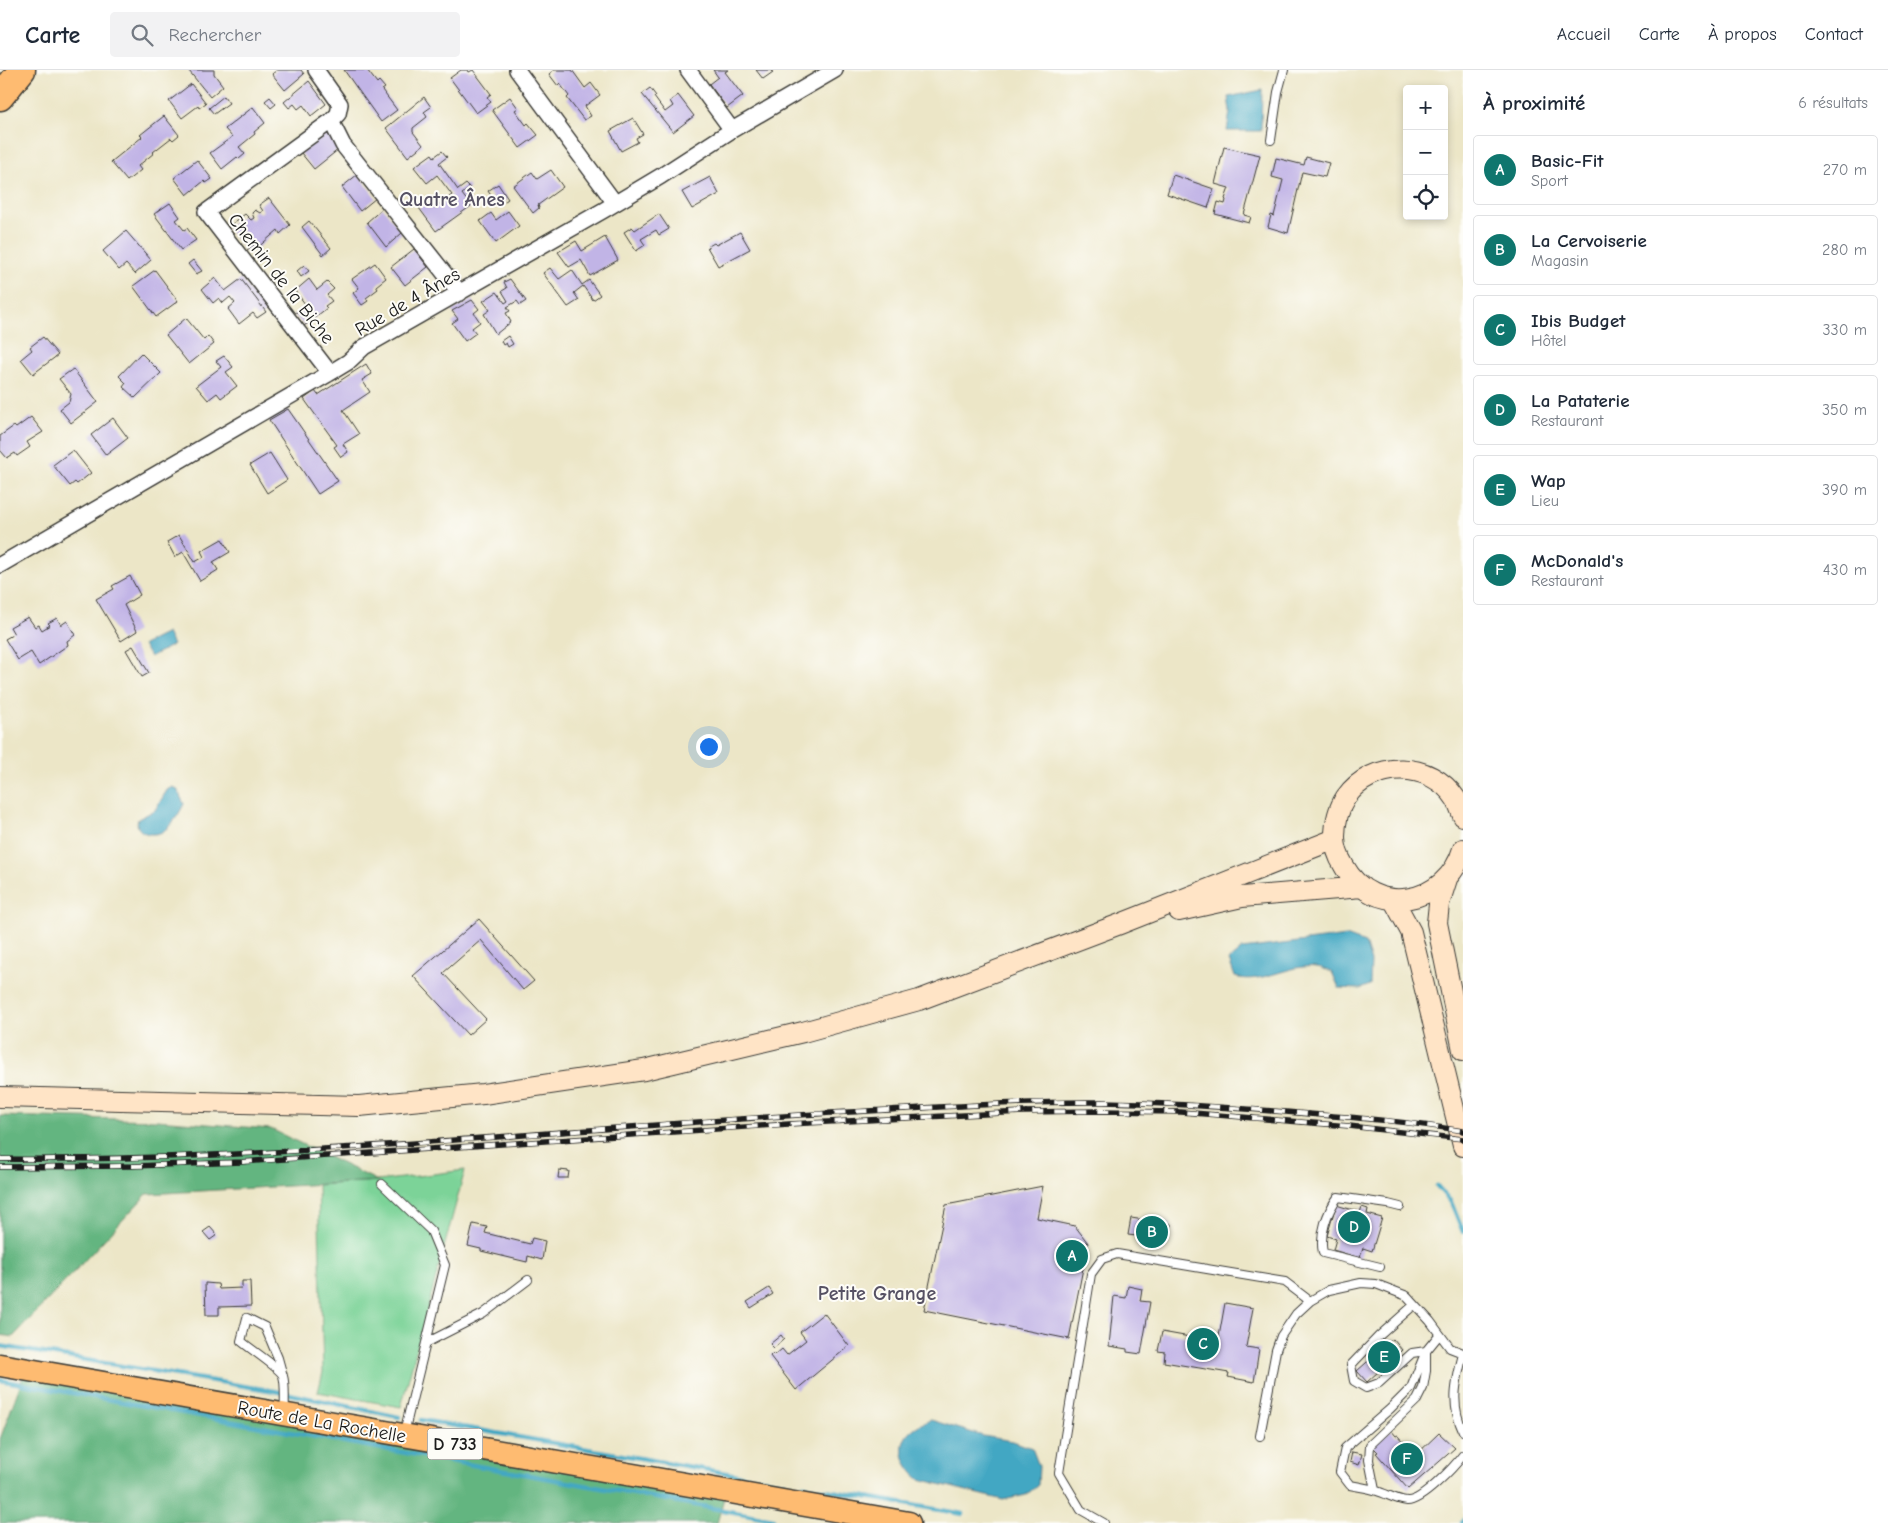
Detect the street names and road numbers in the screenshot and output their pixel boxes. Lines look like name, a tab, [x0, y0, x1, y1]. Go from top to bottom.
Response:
street label: Chemin de la Biche	[223, 209, 339, 348]
street label: Rue de 4 Ânes	[351, 263, 464, 341]
street label: Route de La Rochelle	[236, 1396, 408, 1448]
road number: D 733	[428, 1428, 482, 1460]

